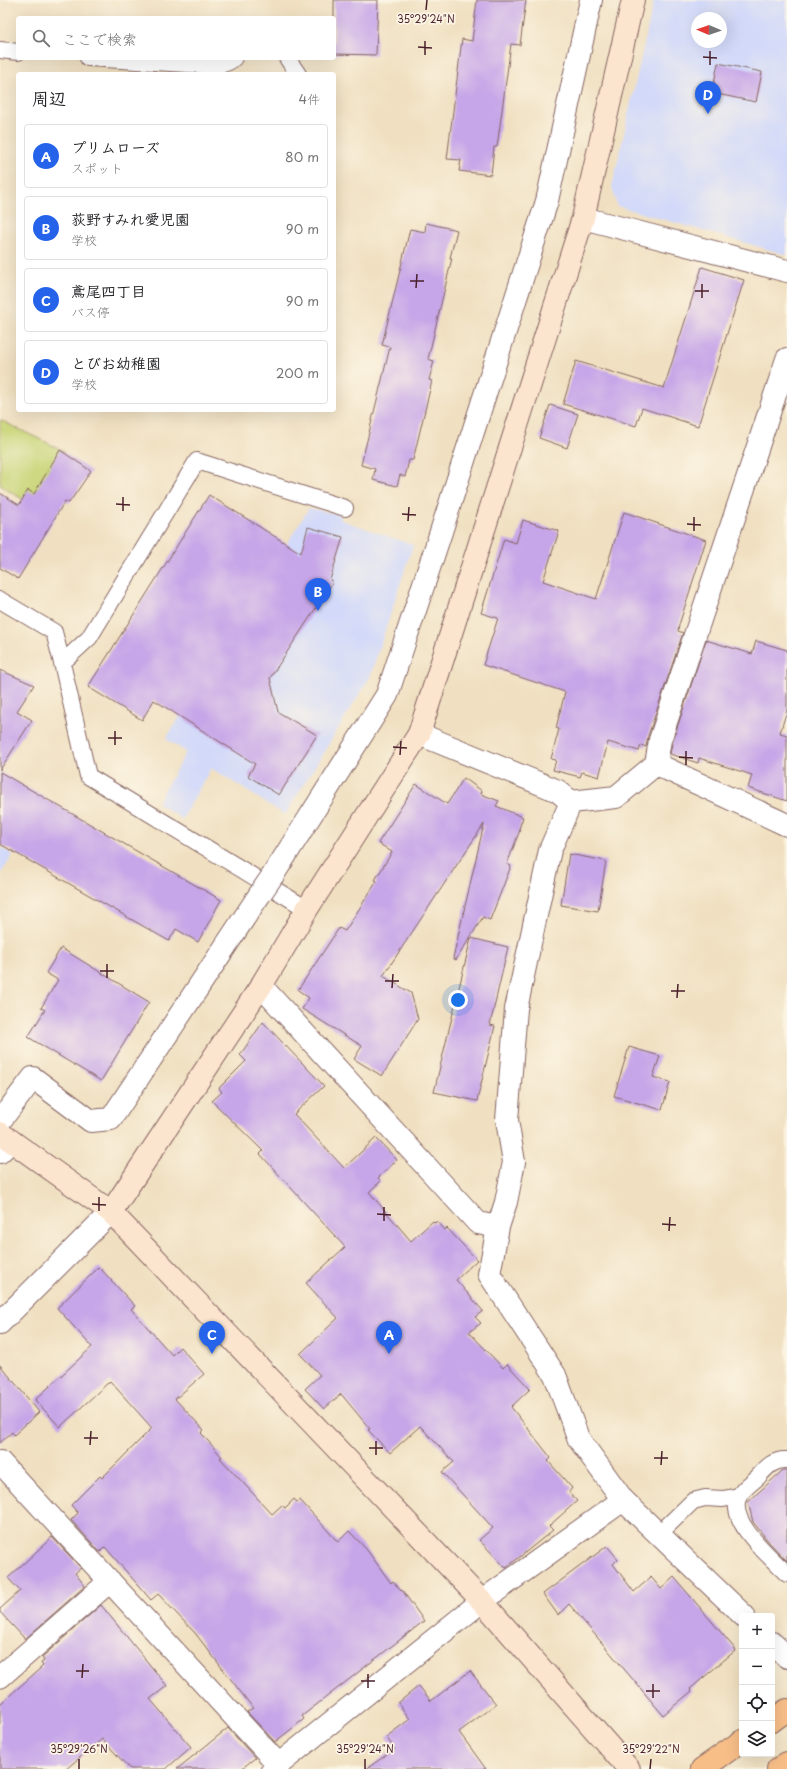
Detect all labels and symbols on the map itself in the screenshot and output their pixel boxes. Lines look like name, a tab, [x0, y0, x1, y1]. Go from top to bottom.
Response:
text: 35°29'24"N	[397, 11, 455, 26]
north arrow	[691, 12, 727, 48]
pin: D	[695, 81, 721, 114]
pin: B	[305, 578, 331, 611]
your location	[448, 990, 468, 1010]
pin: C	[199, 1321, 225, 1354]
pin: A	[376, 1321, 402, 1354]
text: 35°29'26"N	[50, 1741, 108, 1756]
text: 35°29'24"N	[336, 1741, 394, 1756]
text: 35°29'22"N	[622, 1741, 680, 1756]

